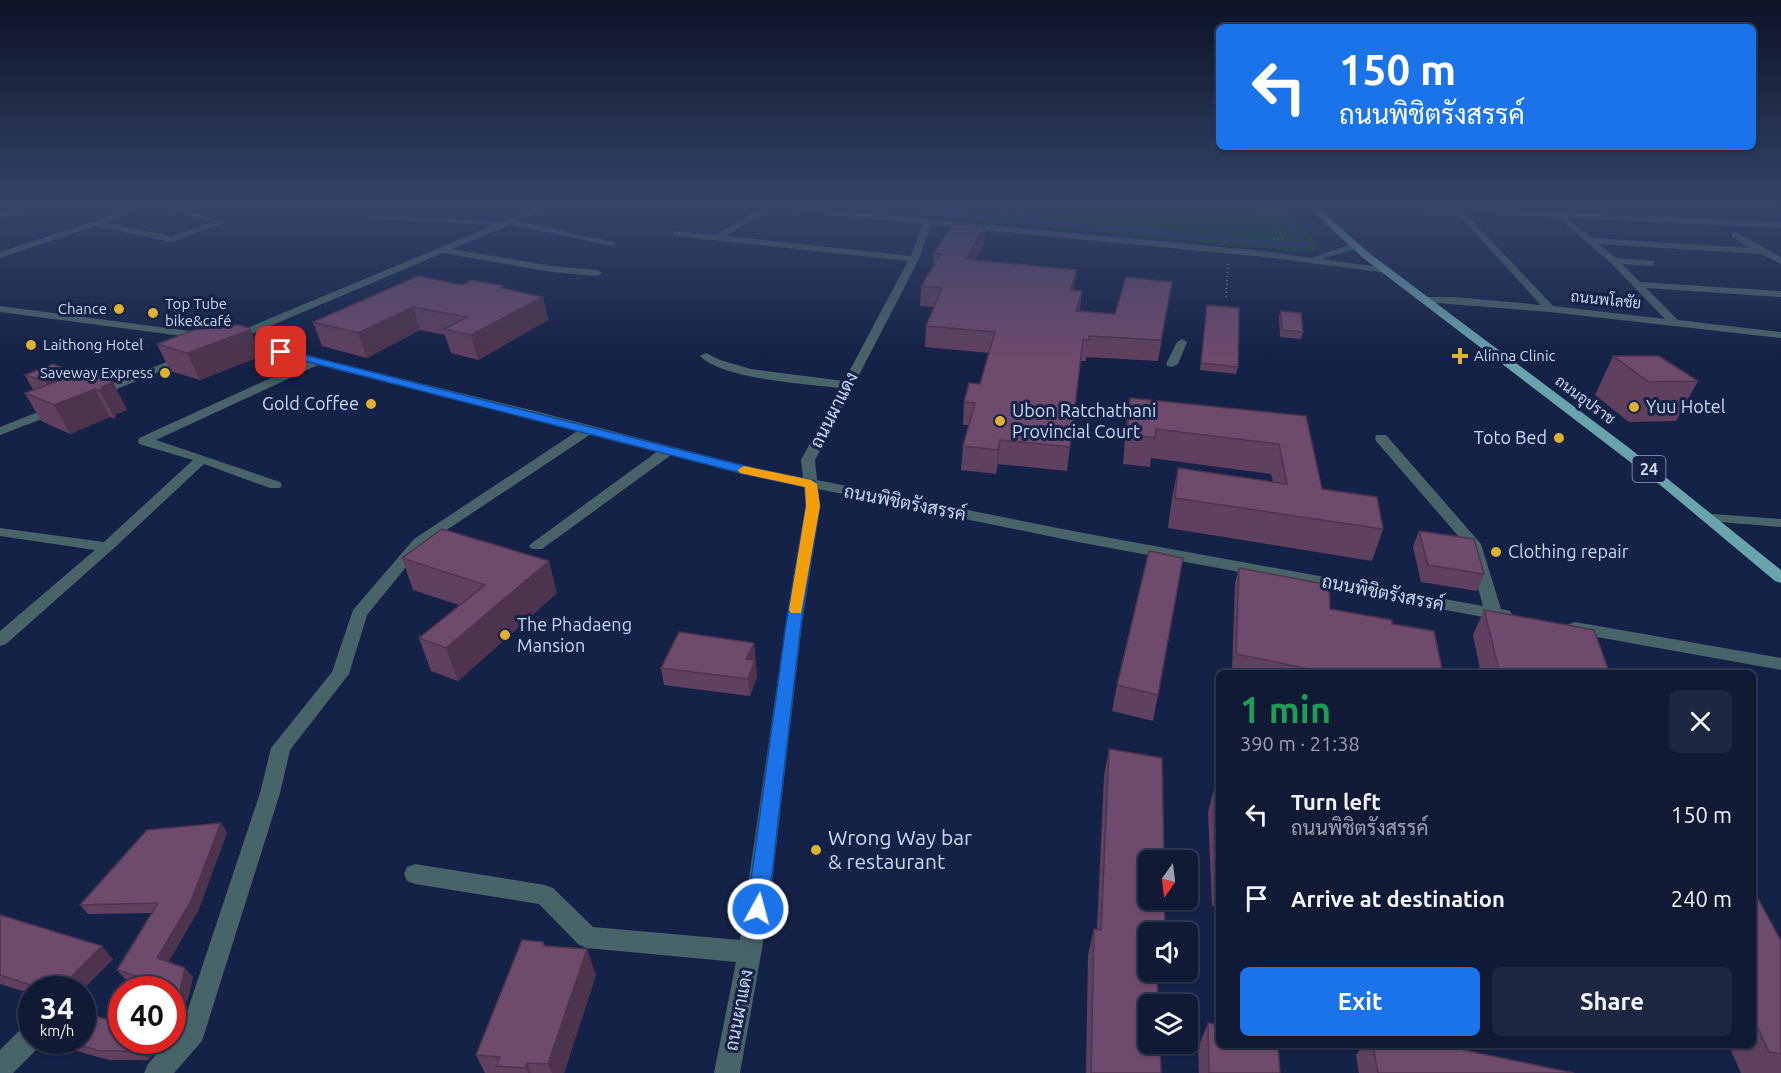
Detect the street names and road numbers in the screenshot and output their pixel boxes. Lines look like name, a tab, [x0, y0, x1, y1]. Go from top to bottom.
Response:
street label: ถนนพโลชัย	[1570, 286, 1642, 312]
street label: ถนนผาแดง	[805, 368, 861, 451]
street label: ถนนอุปราช	[1550, 372, 1618, 430]
road number: 24	[1632, 456, 1666, 482]
street label: ถนนพิชิตรังสรรค์	[843, 478, 968, 524]
street label: ถนนพิชิตรังสรรค์	[1321, 568, 1446, 614]
street label: ถนนผาแดง	[720, 967, 756, 1052]

